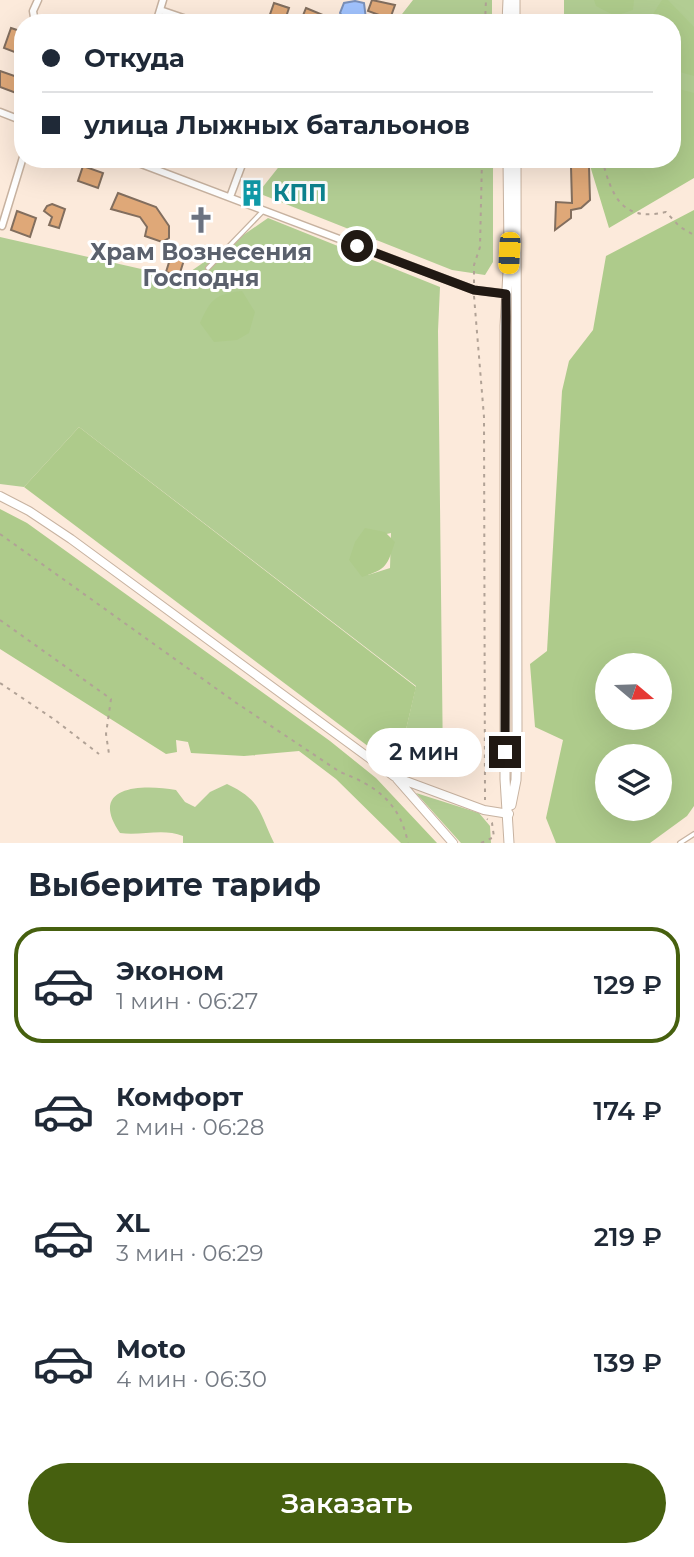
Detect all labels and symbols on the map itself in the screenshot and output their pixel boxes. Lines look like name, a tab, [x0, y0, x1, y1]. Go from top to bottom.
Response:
building icon: КПП	[237, 178, 267, 208]
place label: КПП	[273, 179, 327, 207]
church icon: Храм Вознесения Господня	[186, 205, 216, 235]
route start	[341, 230, 373, 262]
car	[498, 231, 521, 275]
place label: Храм Вознесения Господня	[90, 238, 312, 292]
north arrow	[595, 653, 672, 730]
callout: 2 мин	[365, 728, 480, 776]
route end	[489, 736, 521, 768]

